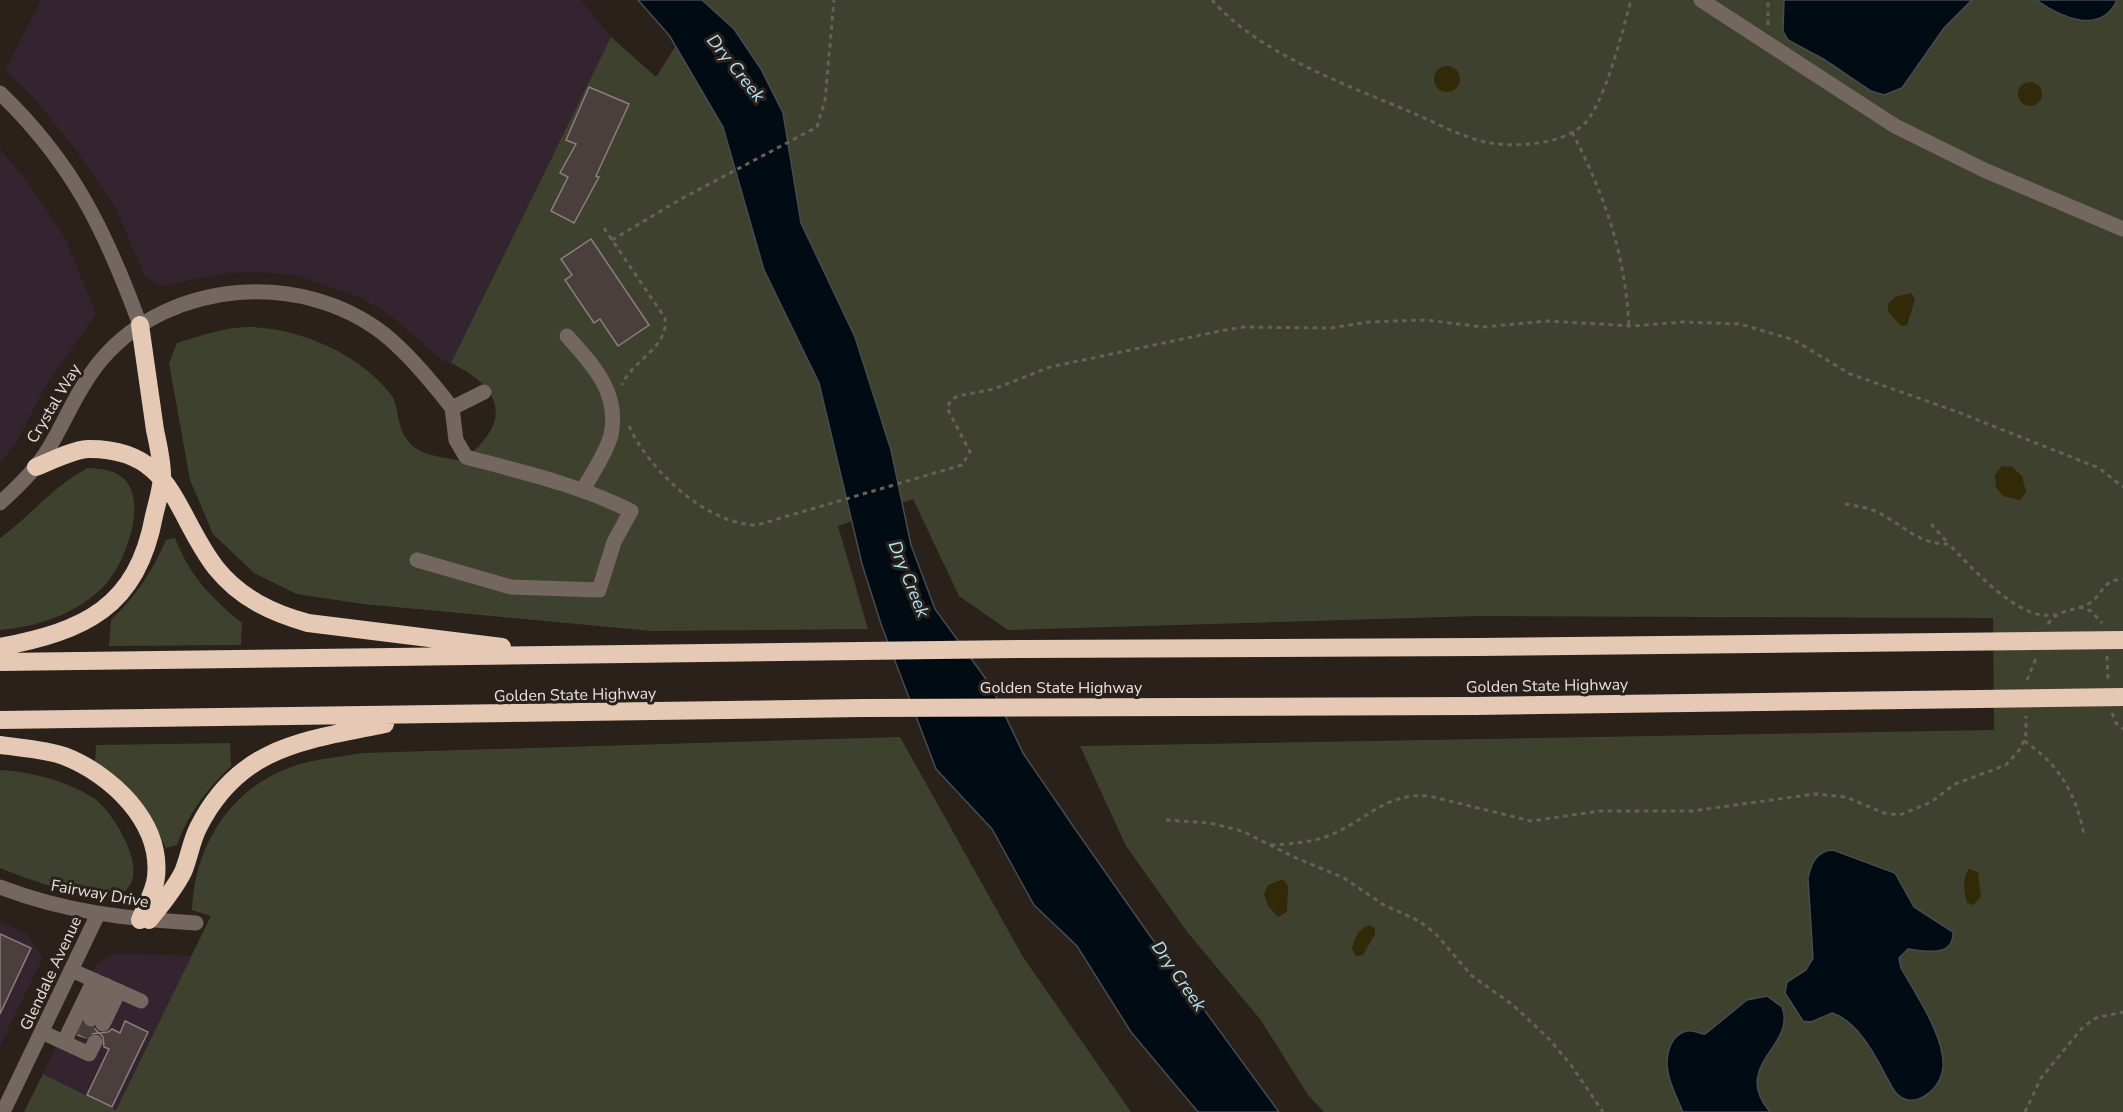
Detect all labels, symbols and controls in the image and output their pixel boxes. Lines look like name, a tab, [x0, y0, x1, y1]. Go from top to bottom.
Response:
water label: Dry Creek	[701, 29, 771, 108]
street label: Crystal Way	[22, 359, 87, 447]
water label: Dry Creek	[883, 537, 936, 622]
street label: Golden State Highway	[1466, 674, 1629, 698]
street label: Golden State Highway	[980, 677, 1143, 699]
street label: Golden State Highway	[494, 683, 657, 707]
street label: Fairway Drive	[49, 875, 150, 913]
street label: Glendale Avenue	[15, 913, 87, 1034]
water label: Dry Creek	[1146, 936, 1213, 1017]

